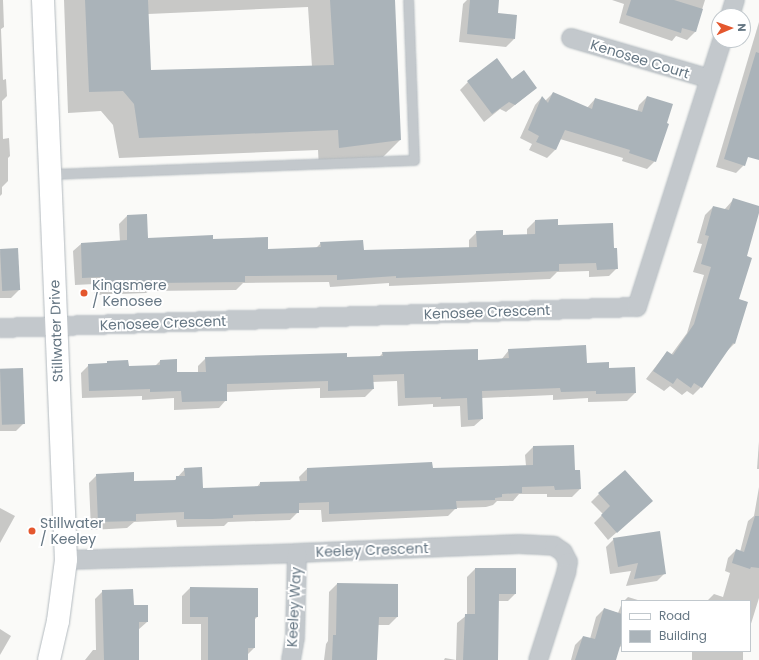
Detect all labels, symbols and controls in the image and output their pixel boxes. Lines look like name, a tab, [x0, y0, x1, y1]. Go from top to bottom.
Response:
north arrow	[711, 8, 751, 48]
text: N	[734, 23, 750, 32]
street label: Kenosee Court	[589, 36, 691, 82]
place label: Kingsmere / Kenosee	[92, 277, 167, 310]
street label: Stillwater Drive	[46, 280, 66, 382]
marker: Kingsmere / Kenosee	[79, 288, 89, 298]
street label: Kenosee Crescent	[423, 301, 551, 323]
street label: Kenosee Crescent	[99, 312, 227, 334]
place label: Stillwater / Keeley	[40, 515, 104, 548]
marker: Stillwater / Keeley	[27, 526, 37, 536]
street label: Keeley Crescent	[315, 540, 429, 560]
street label: Keeley Way	[284, 566, 304, 648]
legend	[621, 600, 751, 652]
text: Road	[659, 607, 690, 624]
text: Building	[659, 627, 707, 644]

